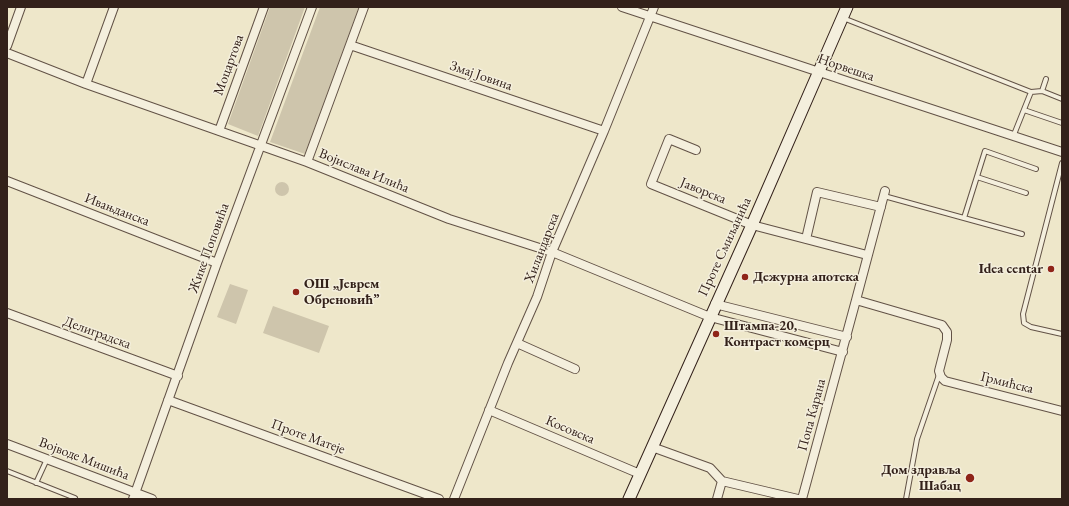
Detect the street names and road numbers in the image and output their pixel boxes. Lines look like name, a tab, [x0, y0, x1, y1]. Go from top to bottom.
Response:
street label: Моцартова	[210, 32, 248, 98]
street label: Норвешка	[816, 51, 876, 85]
street label: Змај Јовина	[447, 57, 515, 95]
street label: Војислава Илића	[316, 145, 412, 197]
street label: Јаворска	[678, 174, 728, 208]
street label: Ивањданска	[82, 190, 152, 230]
street label: Проте Смиљанића	[695, 195, 755, 299]
street label: Жике Поповића	[185, 201, 233, 295]
street label: Хиландарска	[521, 211, 563, 285]
street label: Делиградска	[61, 313, 133, 353]
street label: Грмићска	[979, 368, 1035, 398]
street label: Попа Карана	[794, 377, 830, 453]
street label: Косовска	[543, 412, 597, 448]
street label: Проте Матеје	[269, 416, 347, 458]
street label: Војводе Мишића	[36, 434, 132, 484]

